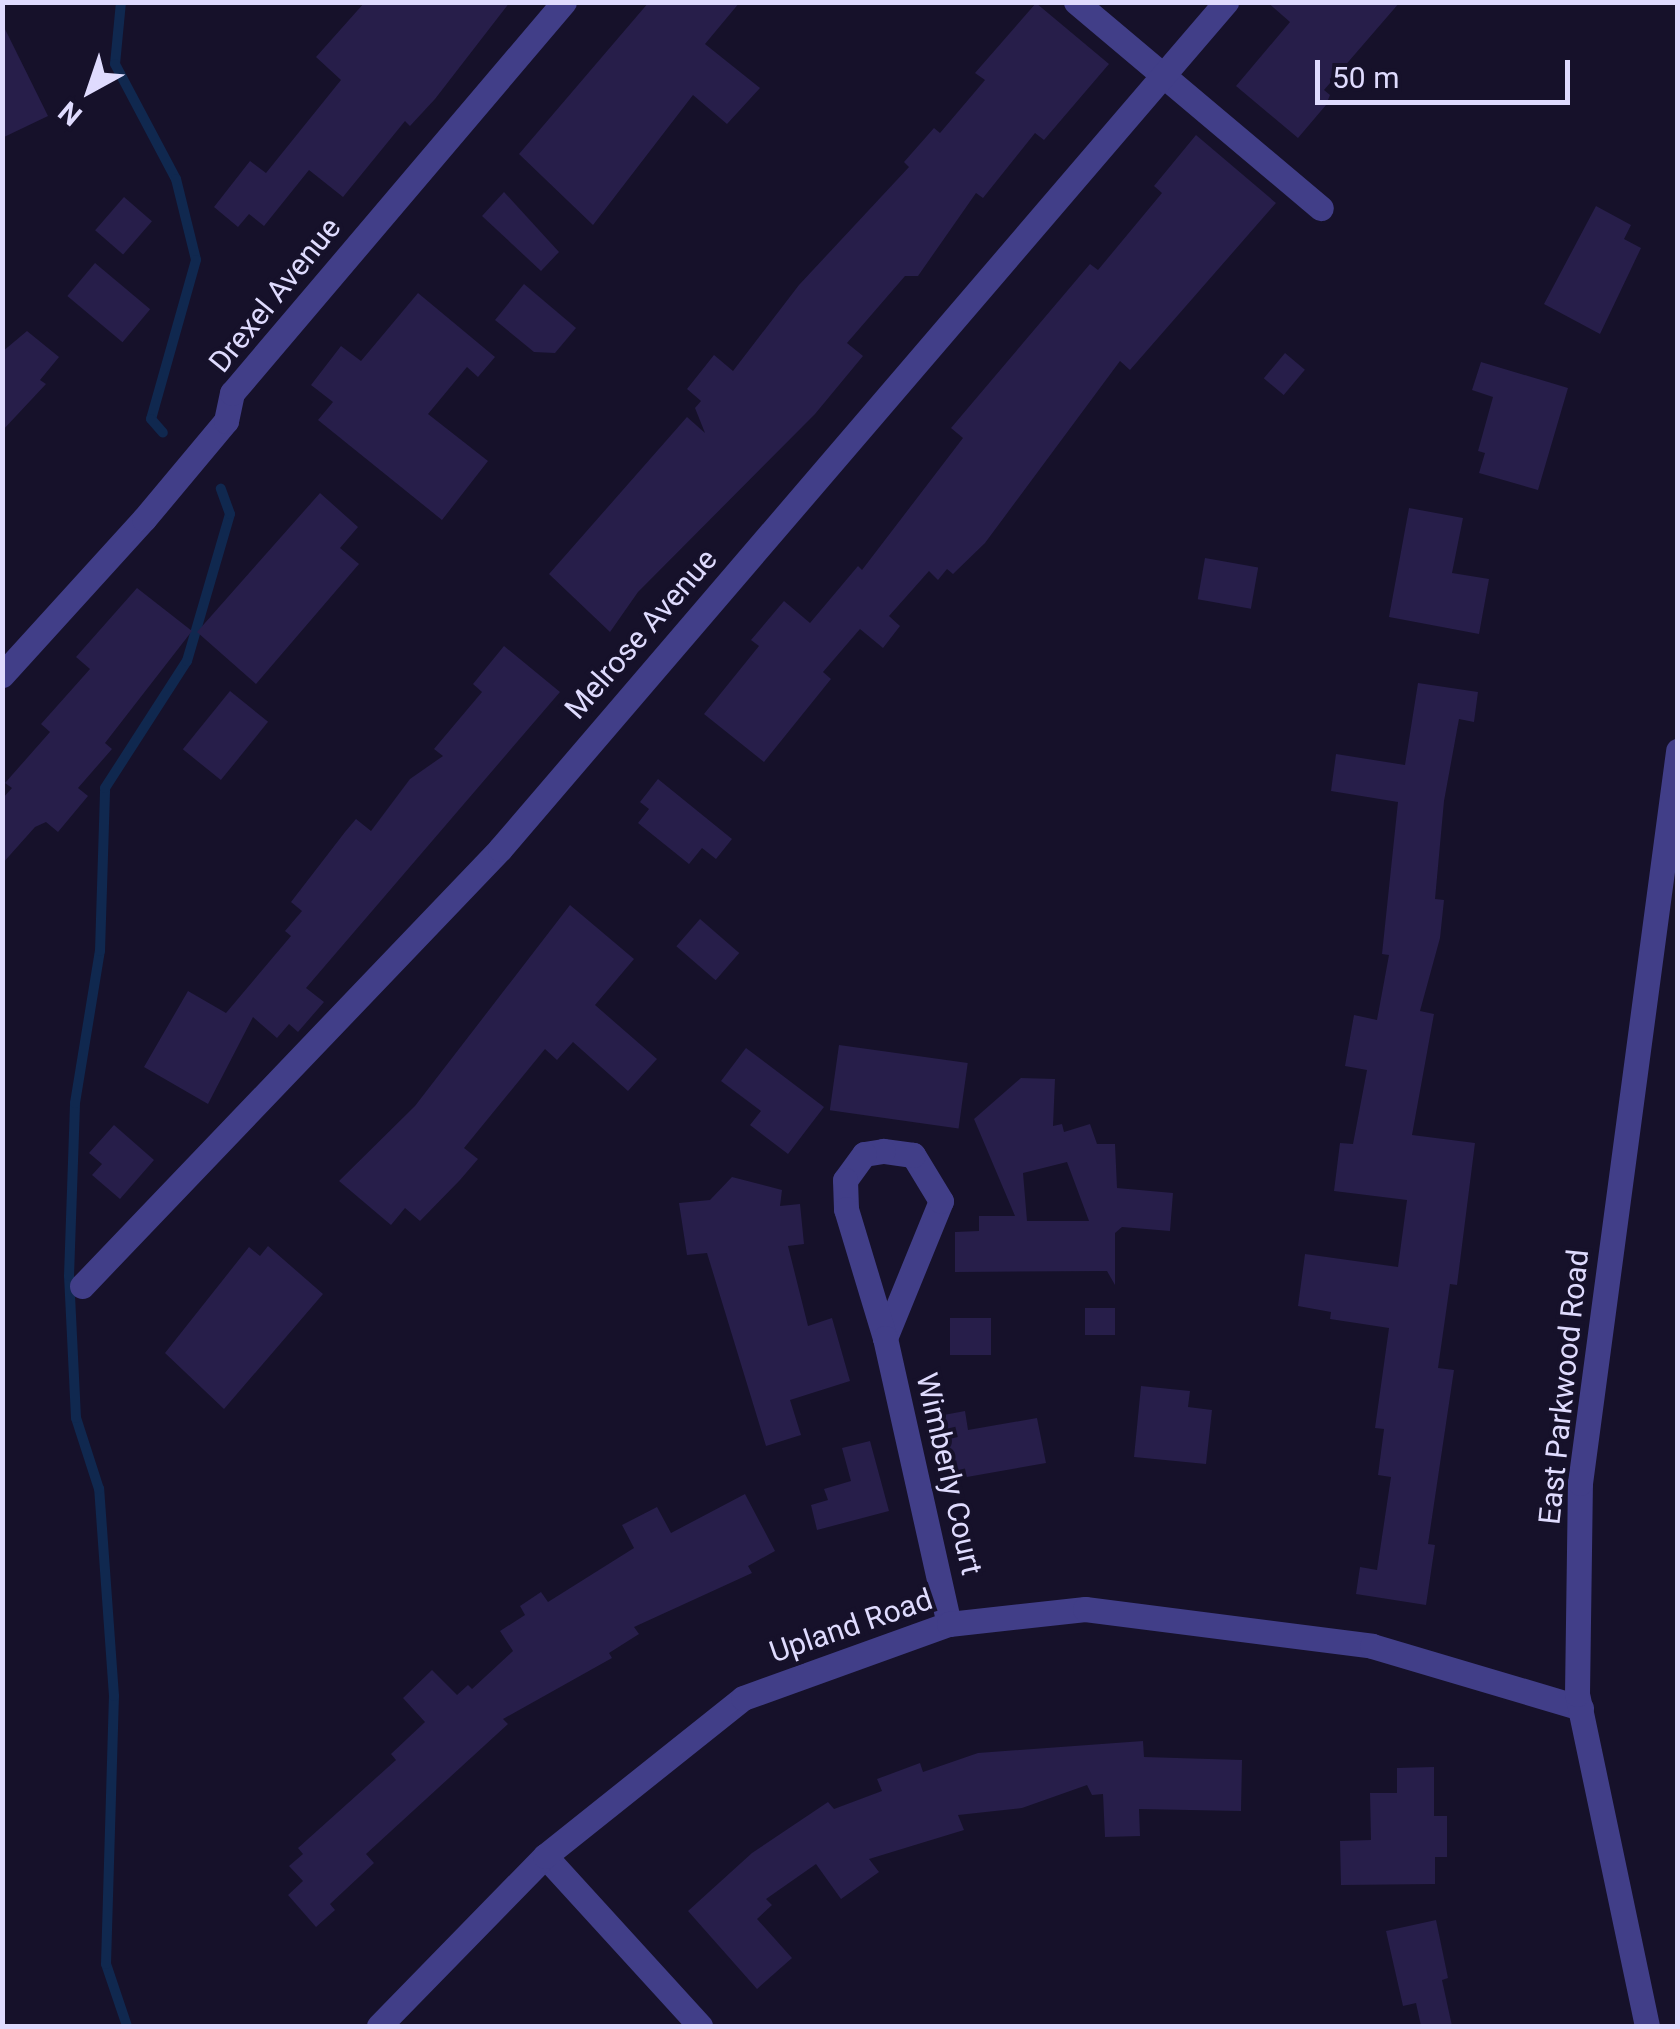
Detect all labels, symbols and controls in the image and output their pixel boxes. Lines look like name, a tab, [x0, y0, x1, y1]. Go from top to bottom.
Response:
north arrow	[40, 40, 140, 140]
scale bar	[1320, 40, 1575, 102]
text: 50 m	[1332, 60, 1399, 95]
text: N	[52, 94, 89, 132]
street label: Drexel Avenue	[202, 210, 348, 380]
street label: Melrose Avenue	[557, 542, 725, 726]
street label: East Parkwood Road	[1532, 1248, 1596, 1526]
street label: Wimberly Court	[908, 1370, 990, 1578]
street label: Upland Road	[765, 1581, 937, 1671]

